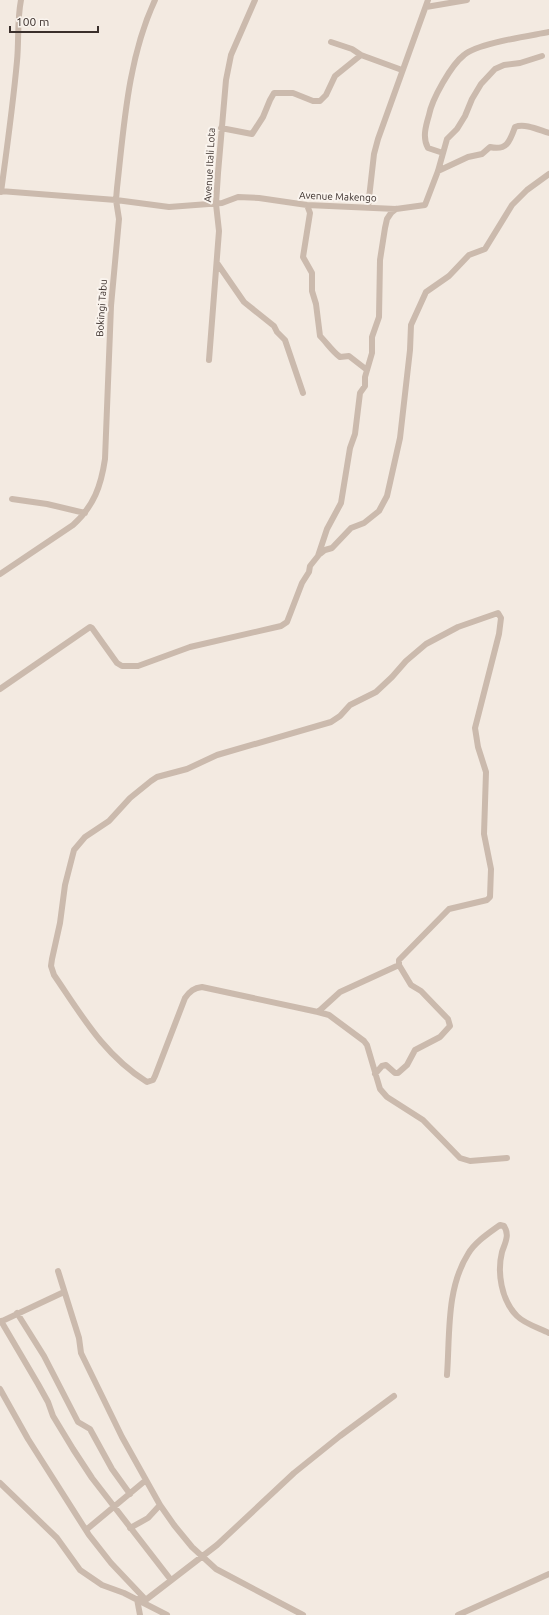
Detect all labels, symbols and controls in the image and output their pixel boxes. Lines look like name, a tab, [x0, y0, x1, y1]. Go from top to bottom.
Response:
scale bar	[10, 8, 98, 34]
text: 100 m	[16, 15, 49, 28]
street label: Avenue Itali Lota	[202, 127, 217, 203]
street label: Avenue Makengo	[299, 190, 377, 203]
street label: Bokingi Tabu	[94, 279, 109, 337]

